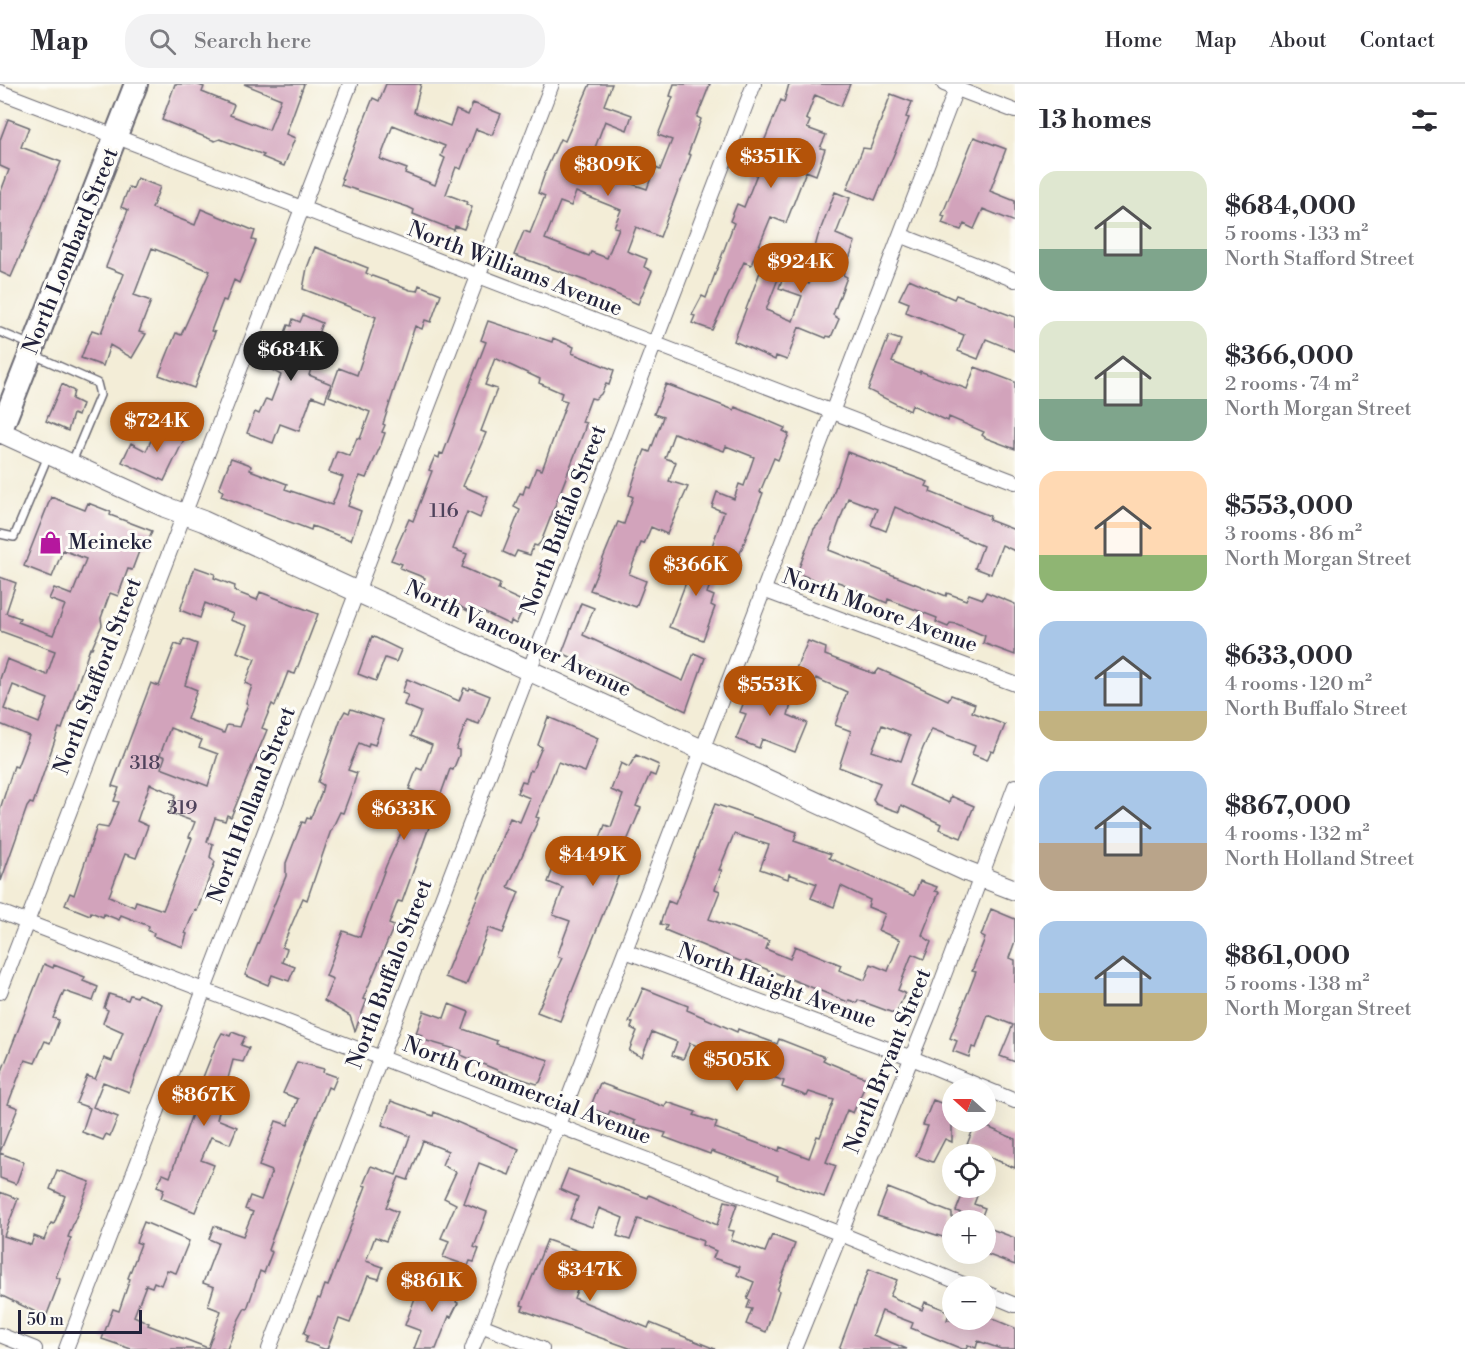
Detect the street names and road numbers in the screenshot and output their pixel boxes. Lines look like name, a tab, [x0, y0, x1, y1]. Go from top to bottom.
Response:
street label: North Lombard Street	[17, 144, 125, 358]
street label: North Williams Avenue	[404, 216, 626, 322]
street label: North Buffalo Street	[515, 421, 613, 619]
street label: North Moore Avenue	[779, 563, 981, 659]
street label: North Stafford Street	[48, 574, 148, 778]
street label: North Vancouver Avenue	[401, 575, 635, 703]
street label: North Holland Street	[202, 703, 302, 907]
street label: North Buffalo Street	[341, 875, 439, 1073]
street label: North Haight Avenue	[674, 937, 880, 1035]
street label: North Bryant Street	[839, 964, 937, 1157]
street label: North Commercial Avenue	[399, 1031, 655, 1151]

